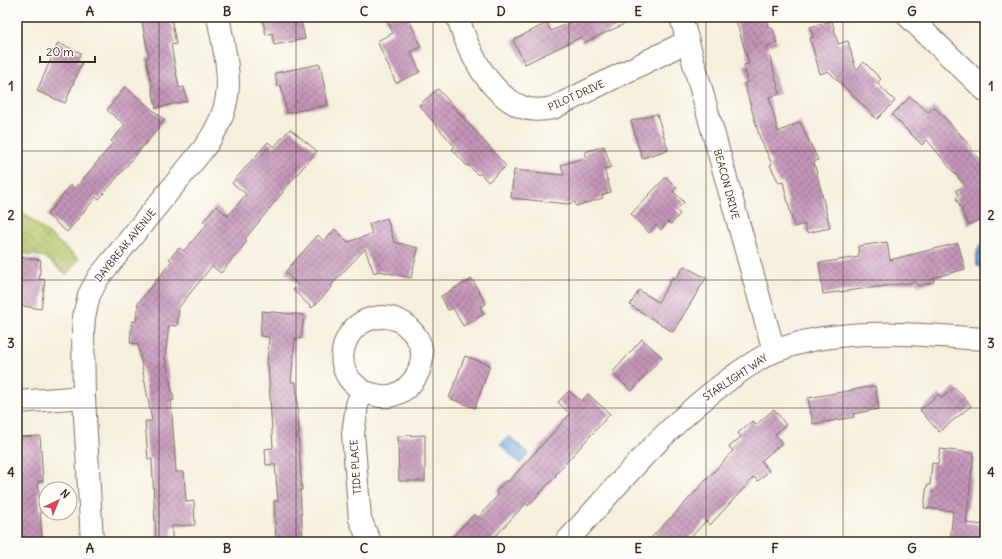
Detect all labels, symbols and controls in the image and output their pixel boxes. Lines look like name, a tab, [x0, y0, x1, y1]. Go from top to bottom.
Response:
text: A	[86, 3, 95, 20]
text: B	[223, 3, 232, 20]
text: C	[360, 3, 369, 20]
text: D	[496, 3, 506, 20]
text: E	[634, 3, 642, 20]
text: F	[771, 3, 779, 20]
text: G	[907, 3, 917, 20]
scale bar	[40, 38, 95, 64]
text: 20 m	[46, 44, 74, 59]
street label: PILOT DRIVE	[546, 77, 607, 114]
text: 1	[8, 78, 14, 95]
text: 1	[988, 78, 994, 95]
street label: BEACON DRIVE	[711, 148, 742, 221]
street label: DAYBREAK AVENUE	[92, 206, 159, 284]
text: 2	[7, 207, 15, 224]
text: 2	[987, 207, 995, 224]
text: 3	[7, 335, 15, 352]
text: 3	[987, 335, 995, 352]
street label: STARLIGHT WAY	[700, 351, 770, 404]
street label: TIDE PLACE	[347, 439, 364, 495]
text: 4	[7, 464, 15, 481]
text: 4	[987, 464, 995, 481]
north arrow	[38, 481, 78, 521]
text: N	[57, 486, 73, 501]
text: A	[86, 540, 95, 557]
text: B	[223, 540, 232, 557]
text: C	[360, 540, 369, 557]
text: D	[496, 540, 506, 557]
text: E	[634, 540, 642, 557]
text: F	[771, 540, 779, 557]
text: G	[907, 540, 917, 557]

